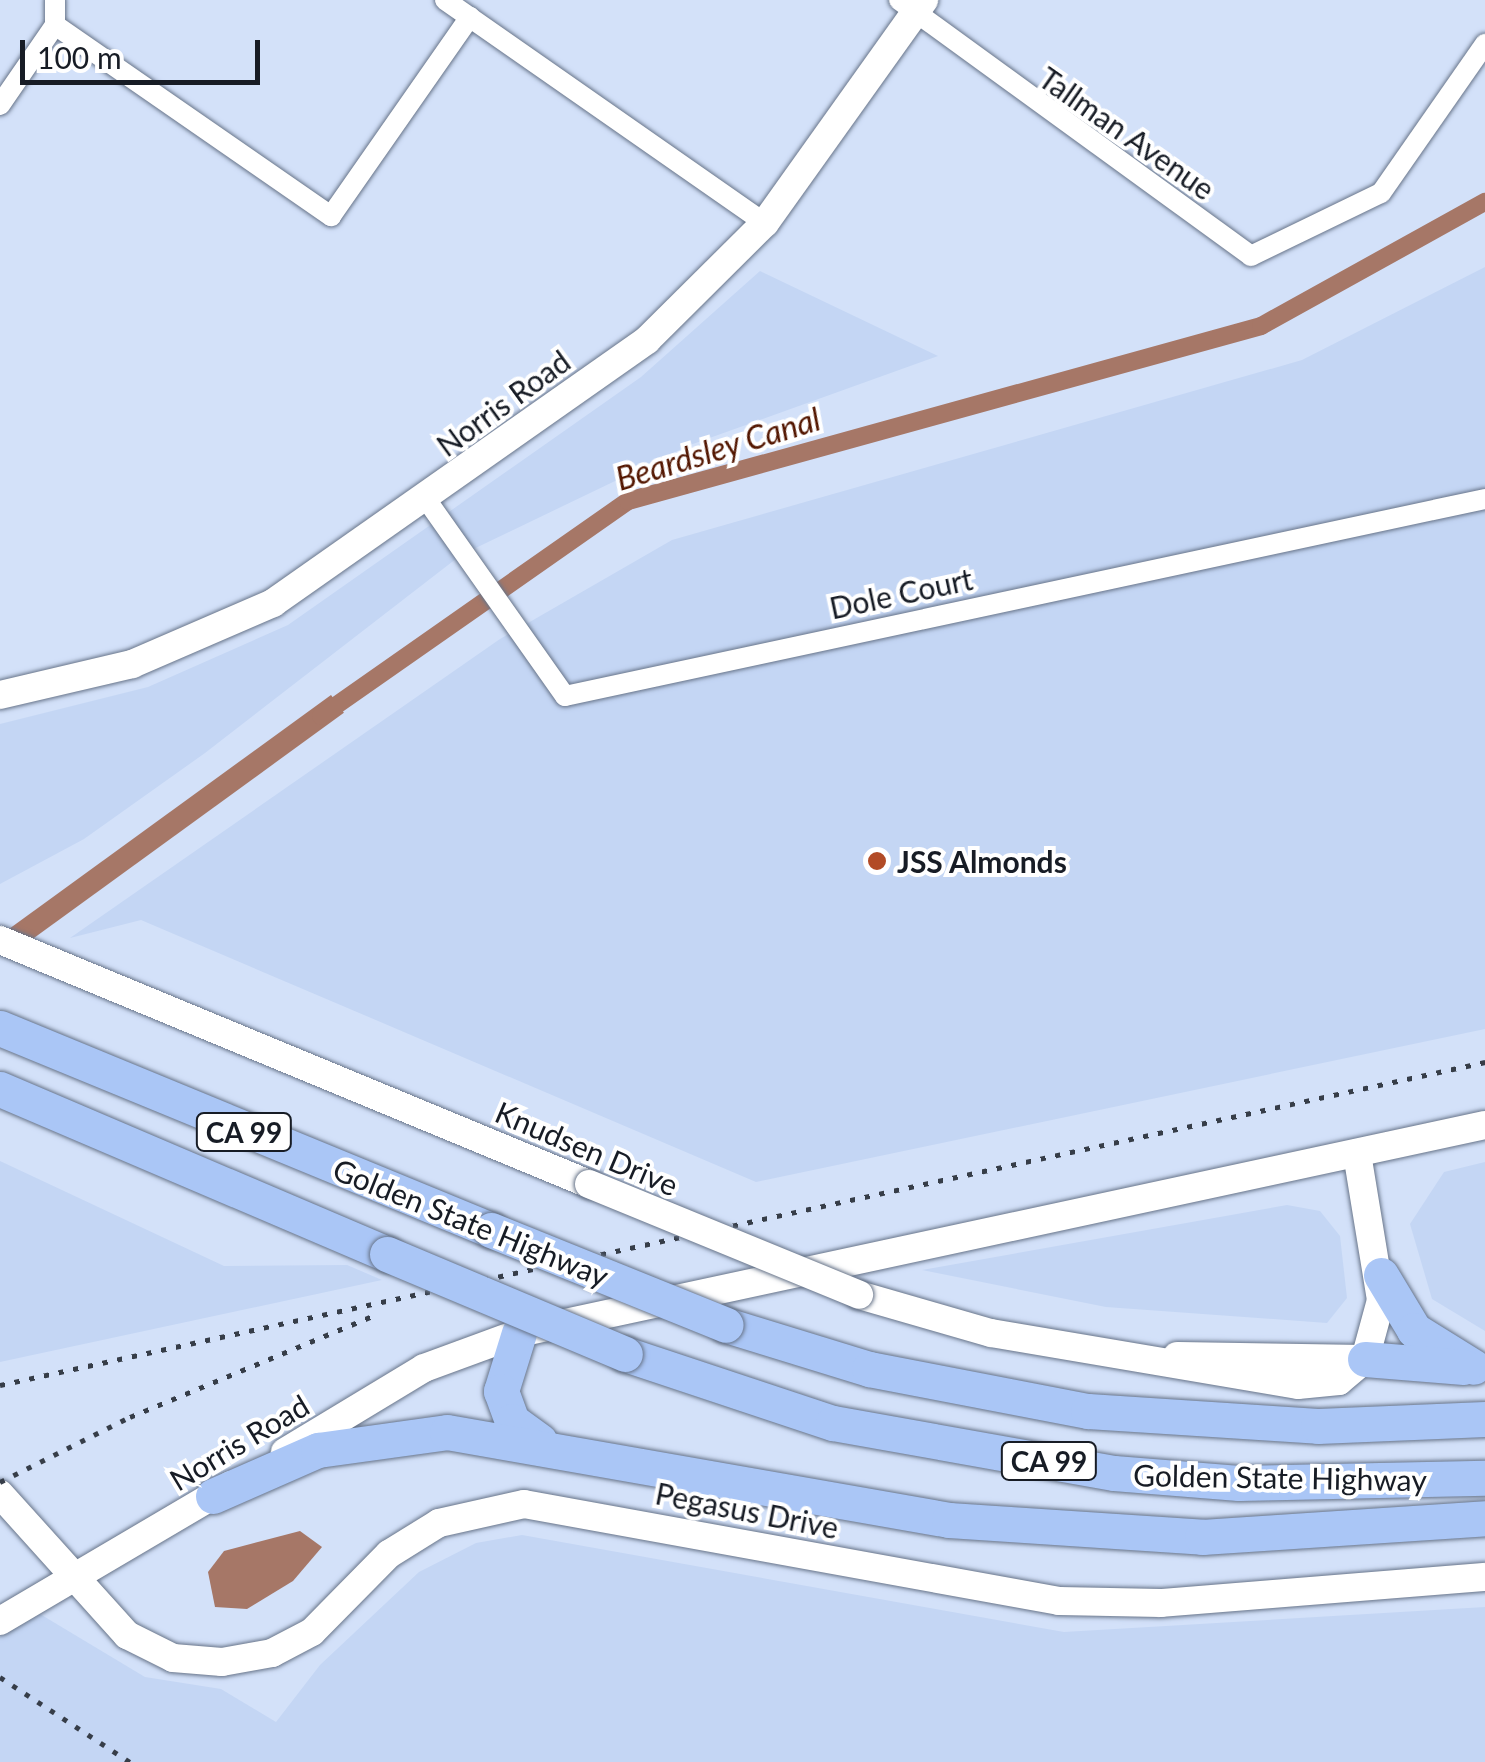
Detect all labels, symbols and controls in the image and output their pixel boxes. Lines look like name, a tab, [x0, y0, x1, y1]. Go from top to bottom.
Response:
scale bar	[25, 20, 265, 82]
text: 100 m	[37, 39, 122, 75]
street label: Tallman Avenue	[1032, 59, 1222, 207]
street label: Norris Road	[429, 343, 577, 463]
water label: Beardsley Canal	[611, 400, 825, 498]
street label: Dole Court	[826, 560, 976, 626]
place label: JSS Almonds	[897, 843, 1068, 879]
marker: JSS Almonds	[866, 850, 888, 872]
street label: Knudsen Drive	[490, 1093, 684, 1203]
road number: CA 99	[194, 1109, 294, 1155]
street label: Golden State Highway	[328, 1150, 614, 1294]
street label: Norris Road	[163, 1386, 315, 1498]
road number: CA 99	[999, 1438, 1099, 1484]
street label: Golden State Highway	[1133, 1456, 1427, 1498]
street label: Pegasus Drive	[653, 1475, 841, 1545]

